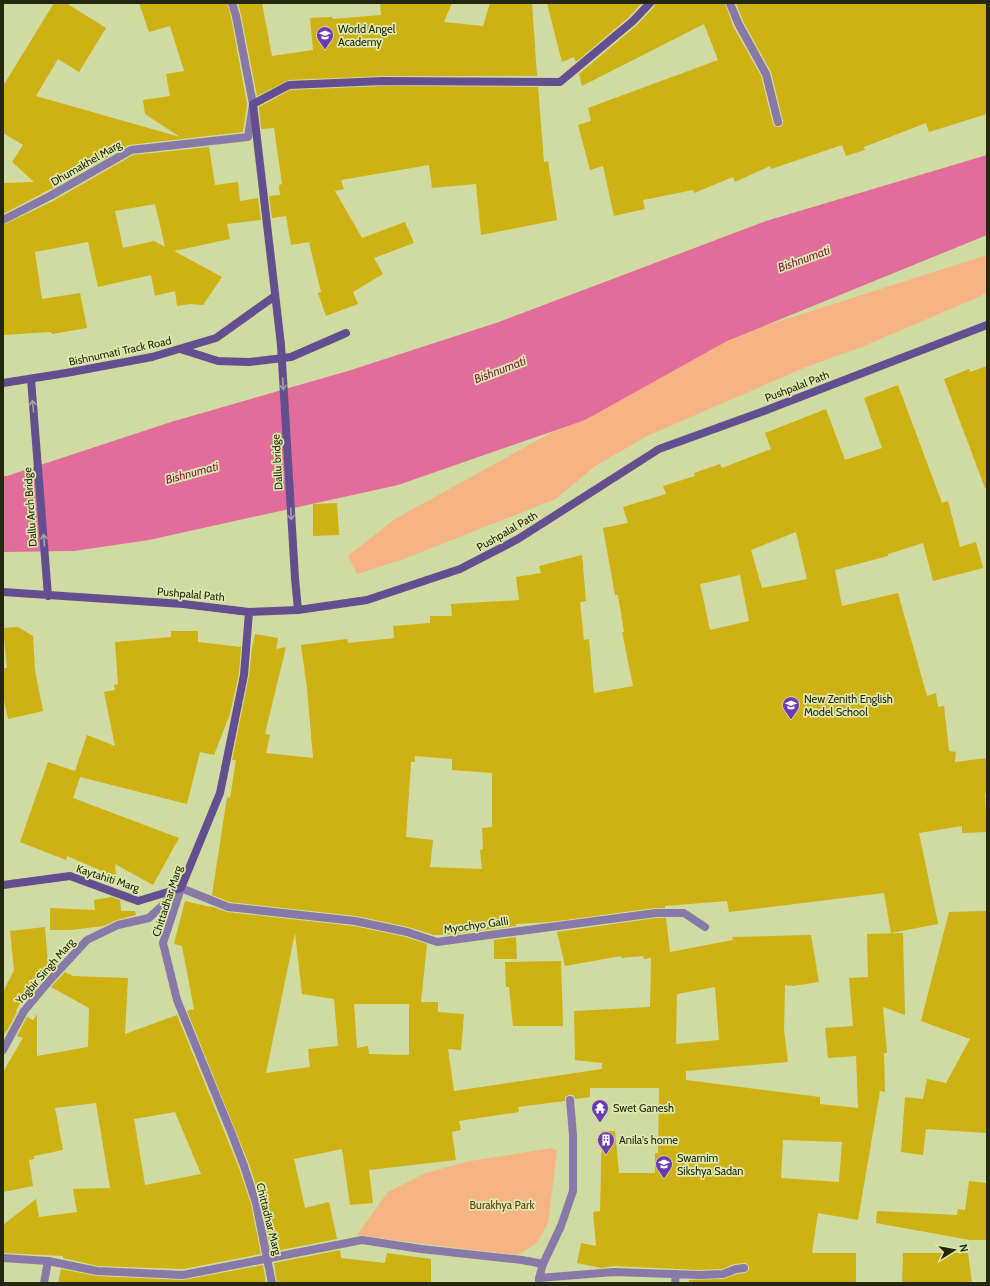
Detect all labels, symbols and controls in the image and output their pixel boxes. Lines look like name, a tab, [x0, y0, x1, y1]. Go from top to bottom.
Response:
place label: World Angel Academy	[338, 22, 396, 49]
school or university icon: World Angel Academy	[315, 25, 335, 50]
street label: Dhumakhel Marg	[48, 137, 124, 189]
water label: Bishnumati	[776, 242, 832, 275]
street label: Bishnumati Track Road	[67, 333, 173, 369]
water label: Bishnumati	[472, 353, 528, 386]
street label: Pushpalal Path	[763, 367, 831, 405]
one-way arrow	[280, 377, 287, 390]
one-way arrow	[30, 400, 37, 413]
street label: Dallu bridge	[269, 433, 285, 490]
water label: Bishnumati	[164, 458, 220, 487]
street label: Dallu Arch Bridge	[20, 466, 40, 547]
one-way arrow	[287, 507, 294, 520]
street label: Pushpalal Path	[474, 508, 540, 554]
one-way arrow	[40, 534, 47, 547]
street label: Pushpalal Path	[157, 584, 225, 604]
place label: New Zenith English Model School	[804, 692, 893, 719]
school or university icon: New Zenith English Model School	[781, 695, 801, 720]
street label: Kaytahiti Marg	[75, 861, 142, 895]
street label: Chittadhar Marg	[149, 863, 185, 938]
street label: Myochyo Galli	[443, 914, 509, 936]
street label: Yogbir Singh Marg	[12, 935, 78, 1008]
temple icon: Swet Ganesh	[590, 1098, 610, 1123]
place label: Swet Ganesh	[613, 1101, 674, 1115]
building icon: Anila's home	[596, 1130, 616, 1155]
place label: Anila's home	[619, 1133, 678, 1147]
place label: Swarnim Sikshya Sadan	[677, 1151, 743, 1178]
school or university icon: Swarnim Sikshya Sadan	[654, 1154, 674, 1179]
street label: Chittadhar Marg	[253, 1181, 285, 1257]
park label: Burakhya Park	[470, 1198, 534, 1212]
north arrow	[934, 1230, 974, 1270]
text: N	[956, 1243, 971, 1253]

